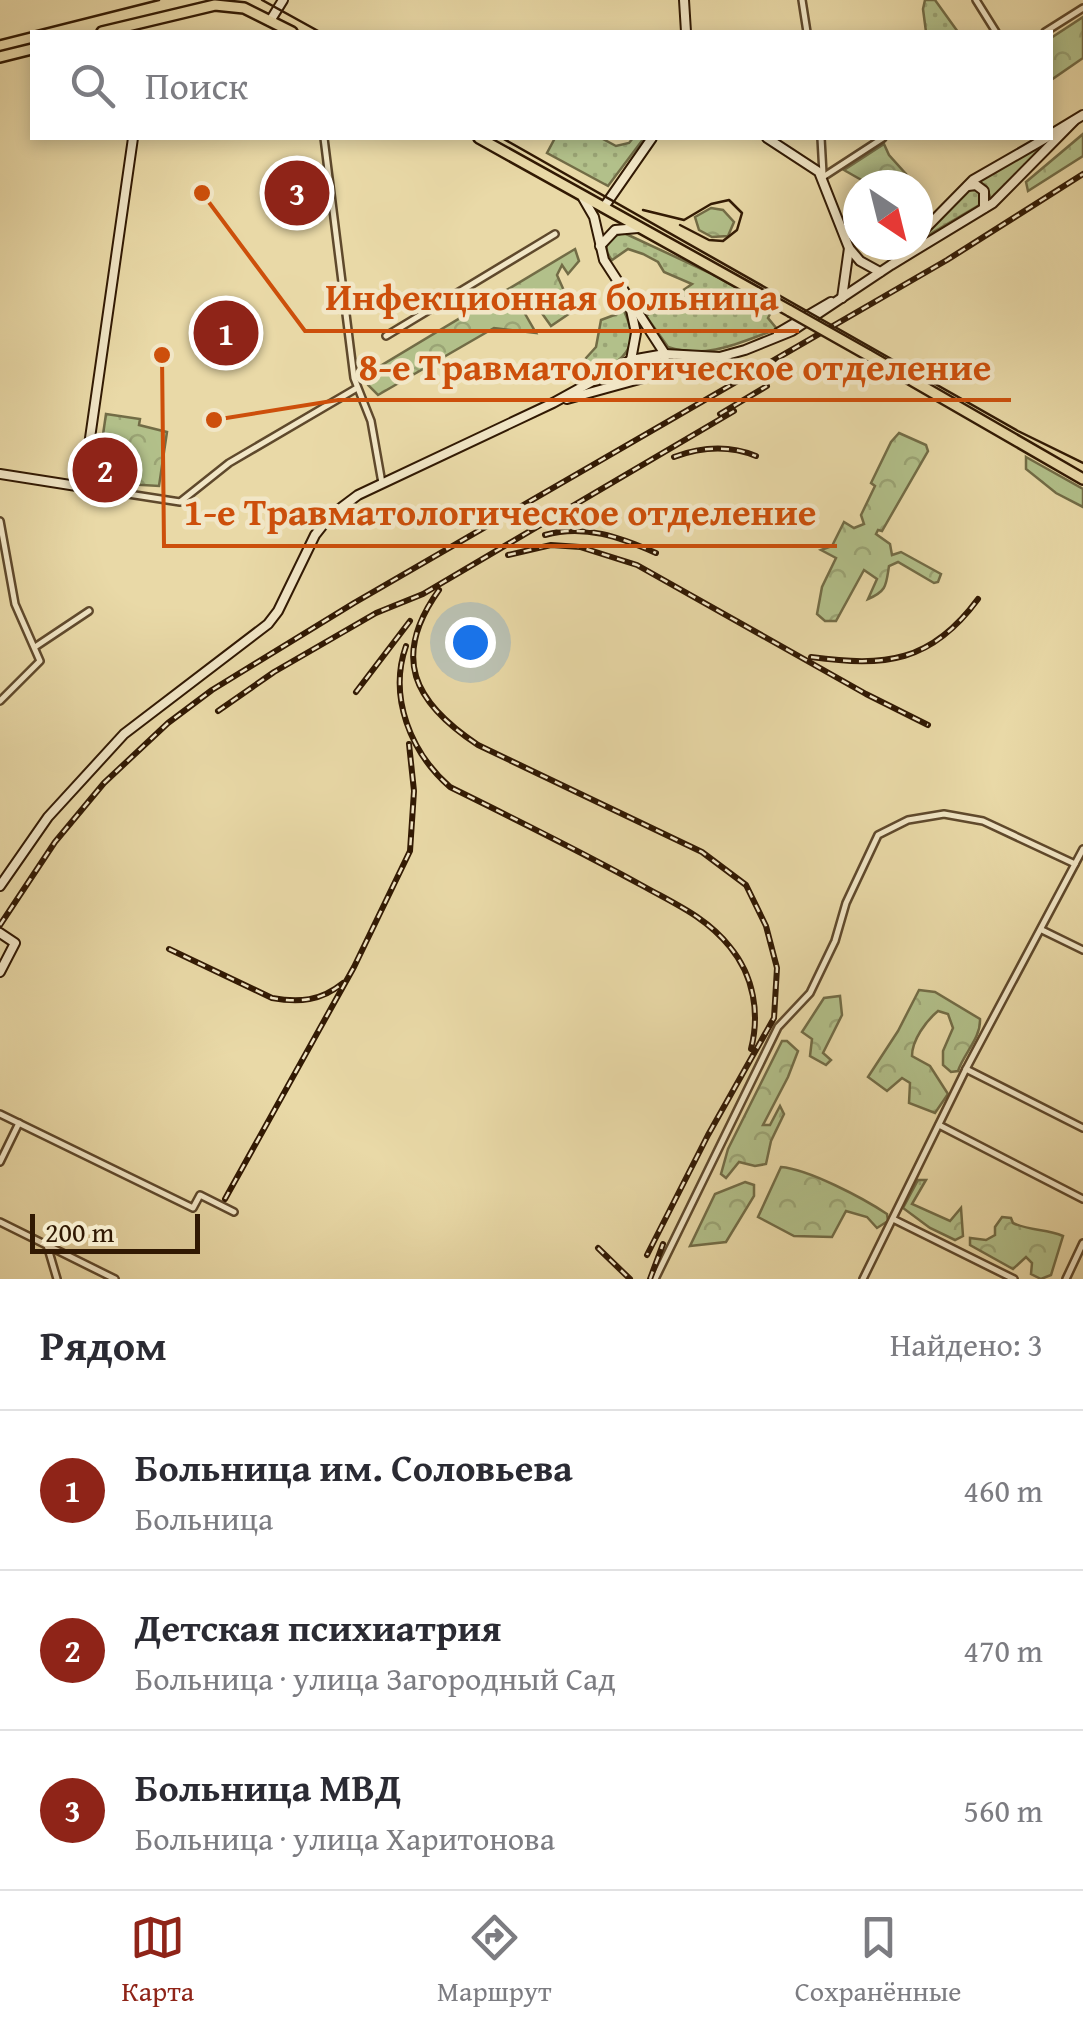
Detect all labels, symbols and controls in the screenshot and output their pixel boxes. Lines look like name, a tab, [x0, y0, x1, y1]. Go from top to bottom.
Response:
search box	[30, 30, 1053, 140]
text: Поиск	[145, 57, 248, 113]
icon: search	[65, 58, 120, 113]
pin: 3	[264, 156, 330, 230]
north arrow	[843, 170, 933, 260]
callout: Инфекционная больница	[305, 263, 799, 331]
text: Инфекционная больница	[325, 268, 779, 324]
pin: 1	[194, 296, 258, 370]
callout: 8-е Травматологическое отделение	[338, 332, 1011, 400]
text: 8-е Травматологическое отделение	[359, 338, 991, 394]
pin: 2	[72, 432, 138, 508]
callout: 1-е Травматологическое отделение	[164, 478, 837, 546]
text: 1-е Травматологическое отделение	[184, 483, 816, 539]
your location	[445, 617, 496, 668]
scale bar	[30, 1209, 200, 1254]
text: 200 m	[45, 1211, 114, 1252]
text: Рядом	[40, 1314, 167, 1375]
text: Найдено: 3	[890, 1321, 1043, 1368]
text: Больница им. Соловьева	[135, 1439, 573, 1495]
text: 1	[64, 1467, 81, 1514]
text: 460 m	[964, 1467, 1043, 1514]
text: Больница	[135, 1495, 273, 1542]
text: Детская психиатрия	[135, 1599, 501, 1655]
text: 2	[64, 1627, 81, 1674]
text: 470 m	[964, 1627, 1043, 1674]
text: Больница · улица Загородный Сад	[135, 1655, 616, 1702]
text: Больница МВД	[135, 1759, 401, 1815]
text: 3	[64, 1787, 81, 1834]
text: 560 m	[964, 1787, 1043, 1834]
text: Больница · улица Харитонова	[135, 1815, 555, 1862]
tab: Карта	[122, 1910, 194, 2011]
tab: Маршрут	[437, 1910, 552, 2011]
tab: Сохранённые	[795, 1910, 961, 2011]

